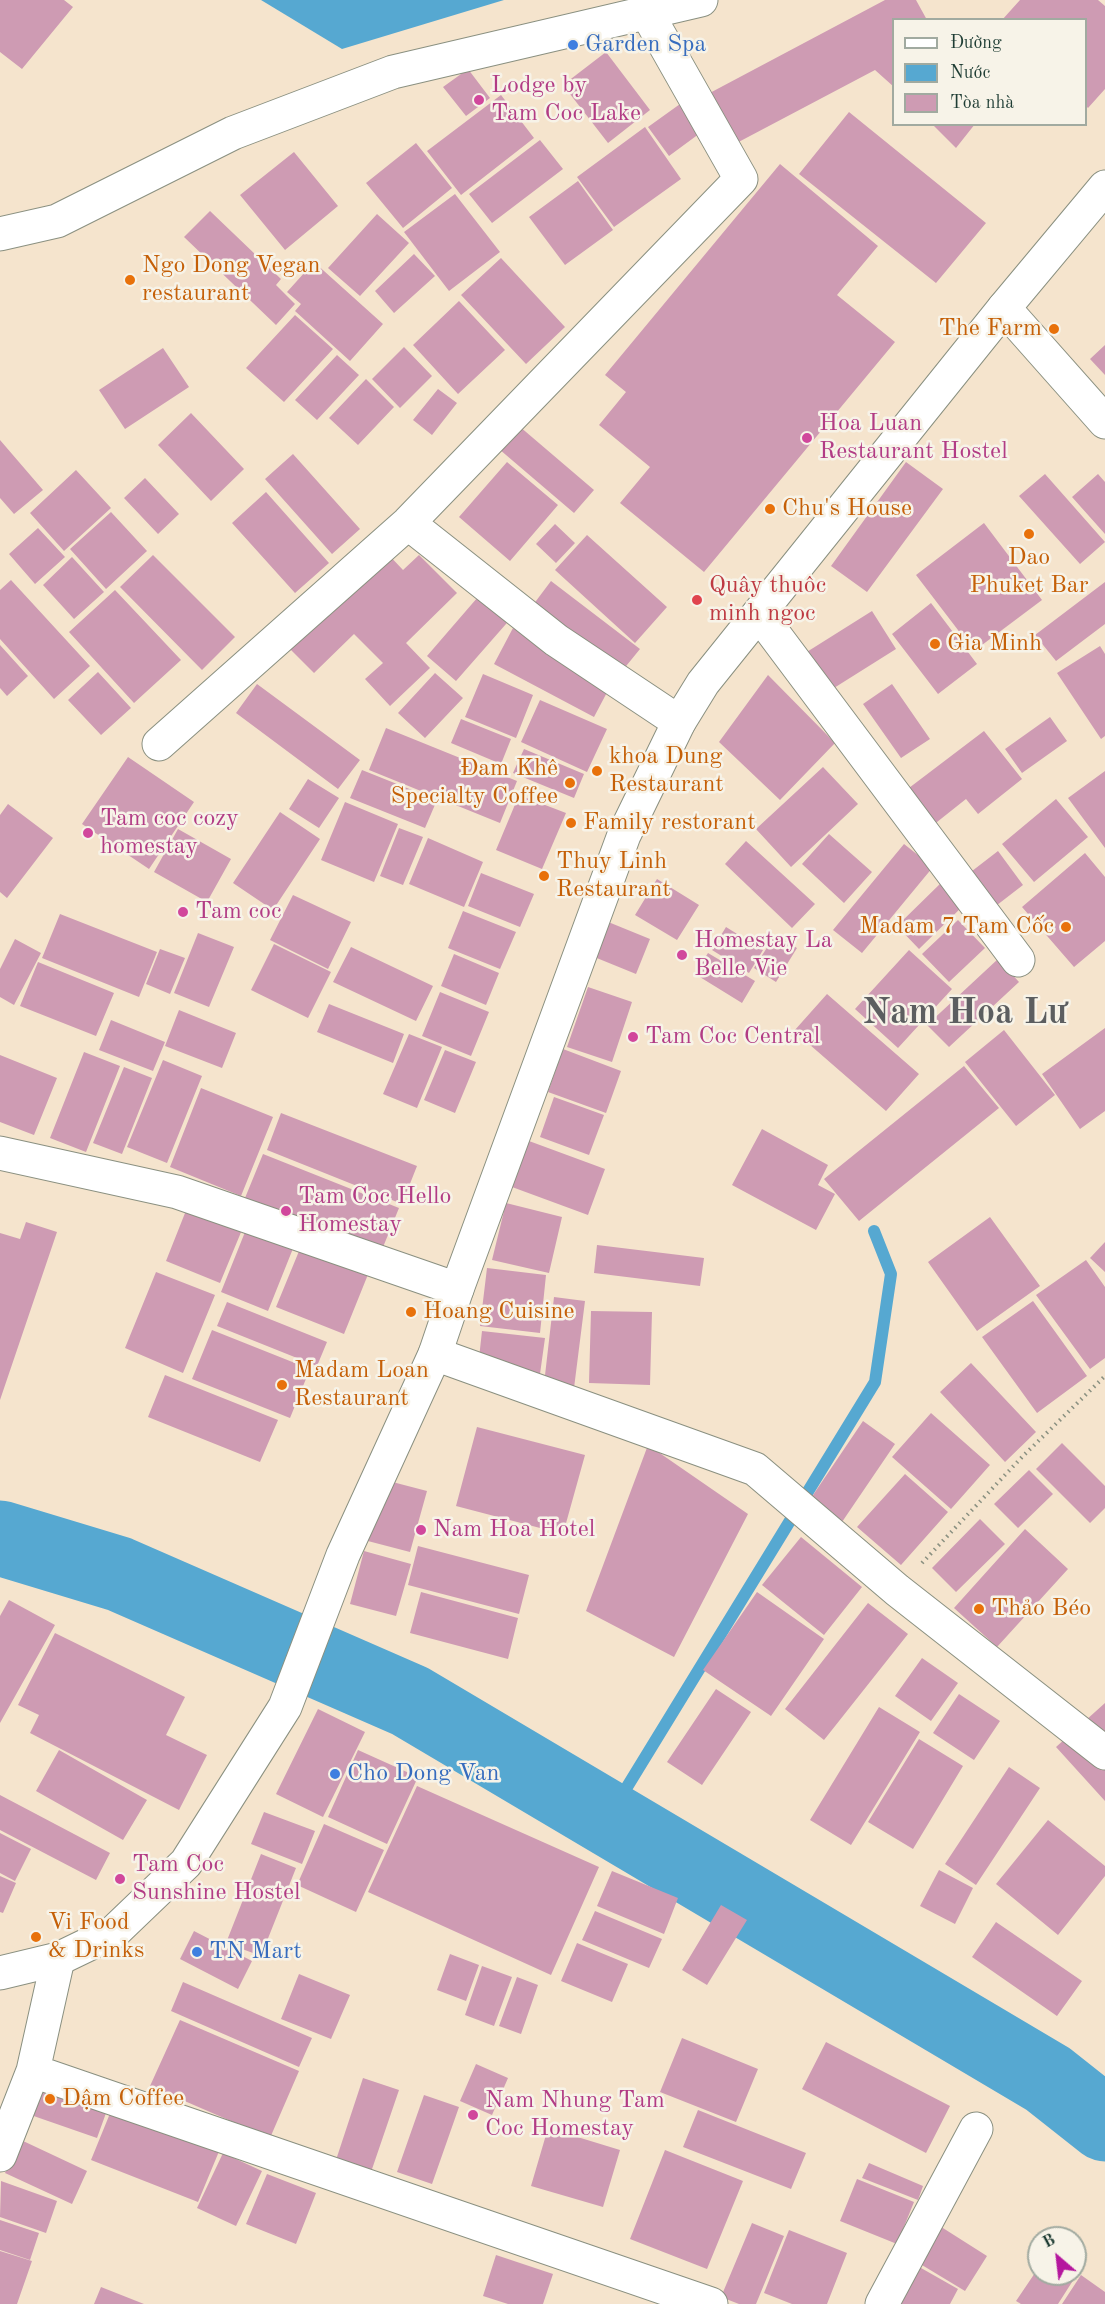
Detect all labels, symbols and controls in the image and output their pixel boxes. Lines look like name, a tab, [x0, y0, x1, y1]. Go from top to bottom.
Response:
legend	[892, 18, 1087, 126]
place label: Garden Spa	[585, 31, 706, 59]
text: Đường	[950, 34, 1002, 52]
marker: Garden Spa	[566, 38, 580, 52]
text: Nước	[950, 64, 990, 82]
place label: Lodge by Tam Coc Lake	[491, 72, 641, 128]
marker: Lodge by Tam Coc Lake	[472, 93, 486, 107]
text: Tòa nhà	[950, 94, 1014, 112]
place label: Ngo Dong Vegan restaurant	[142, 252, 320, 308]
marker: Ngo Dong Vegan restaurant	[123, 273, 137, 287]
place label: The Farm	[939, 315, 1042, 343]
marker: The Farm	[1047, 322, 1061, 336]
place label: Hoa Luan Restaurant Hostel	[819, 410, 1008, 466]
marker: Hoa Luan Restaurant Hostel	[800, 431, 814, 445]
place label: Chu's House	[782, 495, 912, 523]
marker: Chu's House	[763, 502, 777, 516]
marker: Dao Phuket Bar	[1022, 527, 1036, 541]
place label: Dao Phuket Bar	[969, 544, 1089, 600]
place label: Quây thuôc minh ngoc	[709, 572, 826, 628]
marker: Quây thuôc minh ngoc	[690, 593, 704, 607]
place label: Gia Minh	[947, 630, 1042, 658]
marker: Gia Minh	[928, 637, 942, 651]
place label: khoa Dung Restaurant	[609, 743, 724, 799]
place label: Đam Khê Specialty Coffee	[391, 755, 558, 811]
marker: khoa Dung Restaurant	[590, 764, 604, 778]
marker: Đam Khê Specialty Coffee	[563, 776, 577, 790]
place label: Tam coc cozy homestay	[100, 805, 239, 861]
place label: Family restorant	[583, 809, 756, 837]
marker: Family restorant	[564, 816, 578, 830]
marker: Tam coc cozy homestay	[81, 826, 95, 840]
place label: Thuy Linh Restaurant	[556, 848, 671, 904]
marker: Thuy Linh Restaurant	[537, 869, 551, 883]
place label: Tam coc	[195, 898, 281, 926]
marker: Tam coc	[176, 905, 190, 919]
place label: Madam 7 Tam Cốc	[859, 913, 1054, 941]
marker: Madam 7 Tam Cốc	[1059, 920, 1073, 934]
place label: Homestay La Belle Vie	[694, 927, 833, 983]
marker: Homestay La Belle Vie	[675, 948, 689, 962]
district label: Nam Hoa Lư	[863, 992, 1067, 1036]
place label: Tam Coc Central	[645, 1023, 820, 1051]
marker: Tam Coc Central	[626, 1030, 640, 1044]
place label: Tam Coc Hello Homestay	[298, 1183, 452, 1239]
marker: Tam Coc Hello Homestay	[279, 1204, 293, 1218]
place label: Hoang Cuisine	[423, 1298, 575, 1326]
marker: Hoang Cuisine	[404, 1305, 418, 1319]
place label: Madam Loan Restaurant	[294, 1357, 429, 1413]
marker: Madam Loan Restaurant	[275, 1378, 289, 1392]
place label: Nam Hoa Hotel	[433, 1516, 595, 1544]
marker: Nam Hoa Hotel	[414, 1523, 428, 1537]
place label: Thảo Béo	[991, 1595, 1091, 1623]
marker: Thảo Béo	[972, 1602, 986, 1616]
place label: Cho Dong Van	[347, 1760, 499, 1788]
marker: Cho Dong Van	[328, 1767, 342, 1781]
place label: Tam Coc Sunshine Hostel	[132, 1851, 300, 1907]
marker: Tam Coc Sunshine Hostel	[113, 1872, 127, 1886]
place label: Vi Food & Drinks	[48, 1909, 144, 1965]
marker: Vi Food & Drinks	[29, 1930, 43, 1944]
place label: TN Mart	[209, 1938, 302, 1966]
marker: TN Mart	[190, 1945, 204, 1959]
place label: Dậm Coffee	[62, 2085, 184, 2113]
place label: Nam Nhung Tam Coc Homestay	[485, 2087, 665, 2143]
marker: Dậm Coffee	[43, 2092, 57, 2106]
marker: Nam Nhung Tam Coc Homestay	[466, 2108, 480, 2122]
north arrow	[1027, 2226, 1087, 2286]
text: B	[1041, 2232, 1058, 2252]

